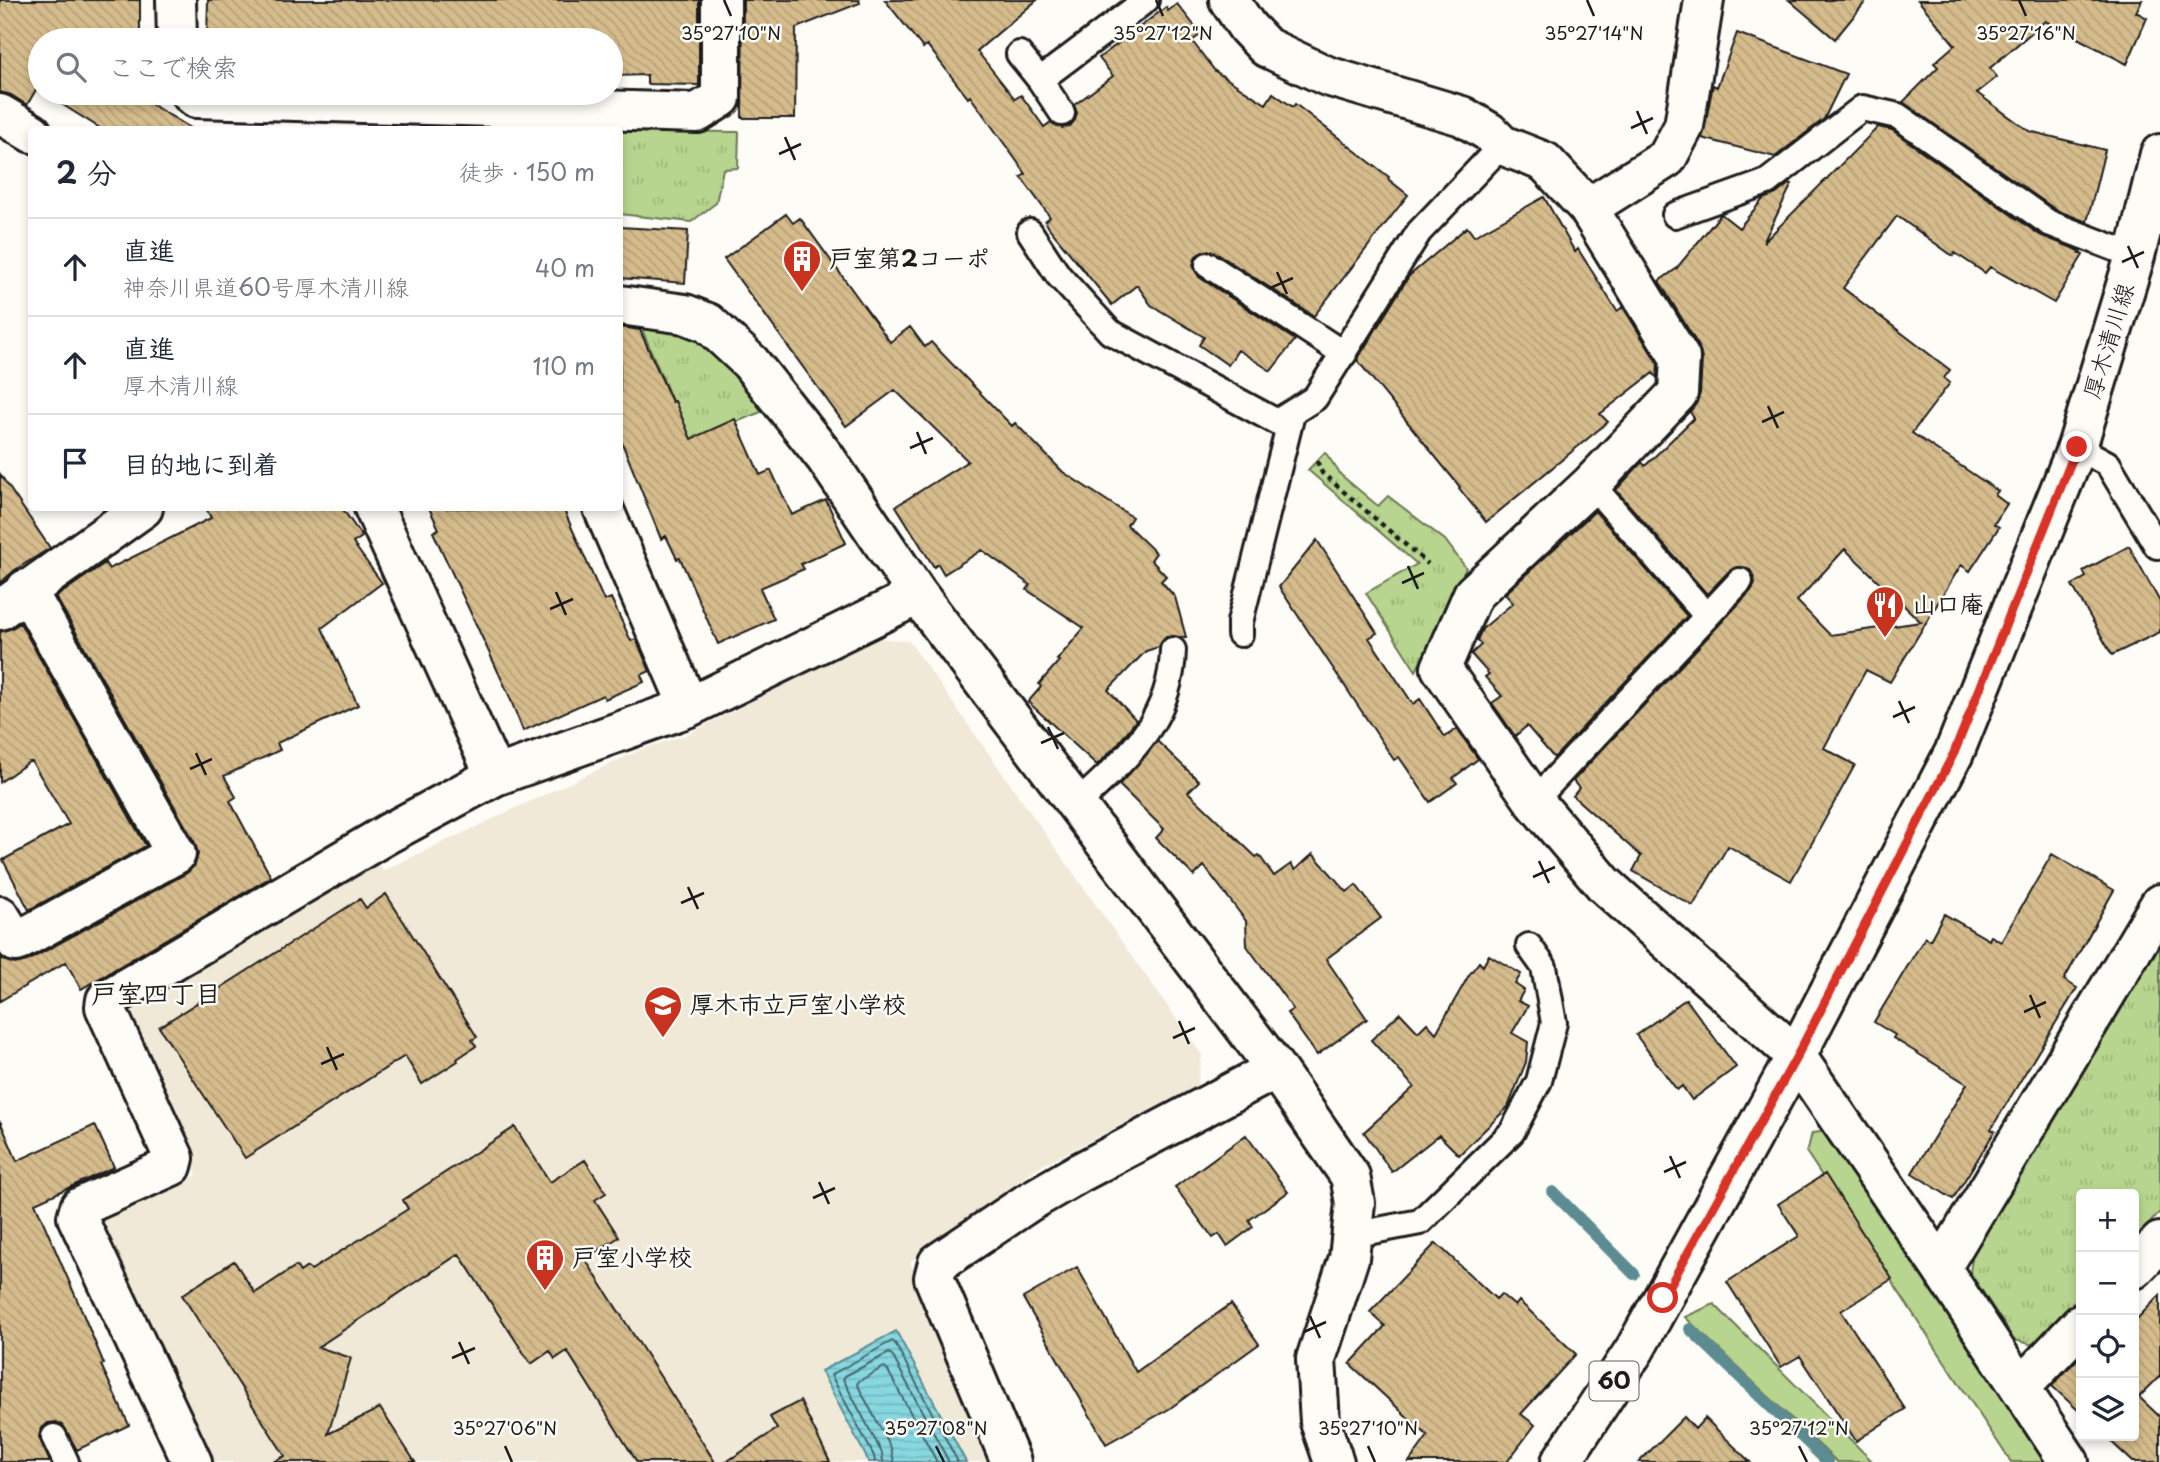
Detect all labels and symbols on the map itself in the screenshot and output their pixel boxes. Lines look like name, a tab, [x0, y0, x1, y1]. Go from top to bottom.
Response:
text: 35°27'10"N	[681, 19, 781, 46]
text: 35°27'12"N	[1113, 19, 1213, 46]
text: 35°27'14"N	[1545, 19, 1644, 46]
text: 35°27'16"N	[1976, 19, 2076, 46]
building icon: 戸室第2コーポ	[781, 238, 823, 293]
place label: 戸室第2コーポ	[829, 239, 990, 275]
street label: 厚木清川線	[2072, 278, 2142, 403]
route end	[2061, 431, 2092, 462]
restaurant icon: 山口庵	[1864, 584, 1906, 639]
place label: 山口庵	[1912, 585, 1984, 621]
district label: 戸室四丁目	[91, 973, 221, 1012]
school or university icon: 厚木市立戸室小学校	[642, 984, 684, 1039]
place label: 厚木市立戸室小学校	[690, 985, 906, 1021]
building icon: 戸室小学校	[524, 1237, 566, 1292]
place label: 戸室小学校	[572, 1238, 692, 1274]
route start	[1647, 1282, 1678, 1313]
road number: 60	[1590, 1362, 1638, 1400]
text: 35°27'06"N	[453, 1414, 557, 1441]
text: 35°27'08"N	[884, 1414, 988, 1441]
text: 35°27'10"N	[1318, 1414, 1418, 1441]
text: 35°27'12"N	[1749, 1414, 1849, 1441]

